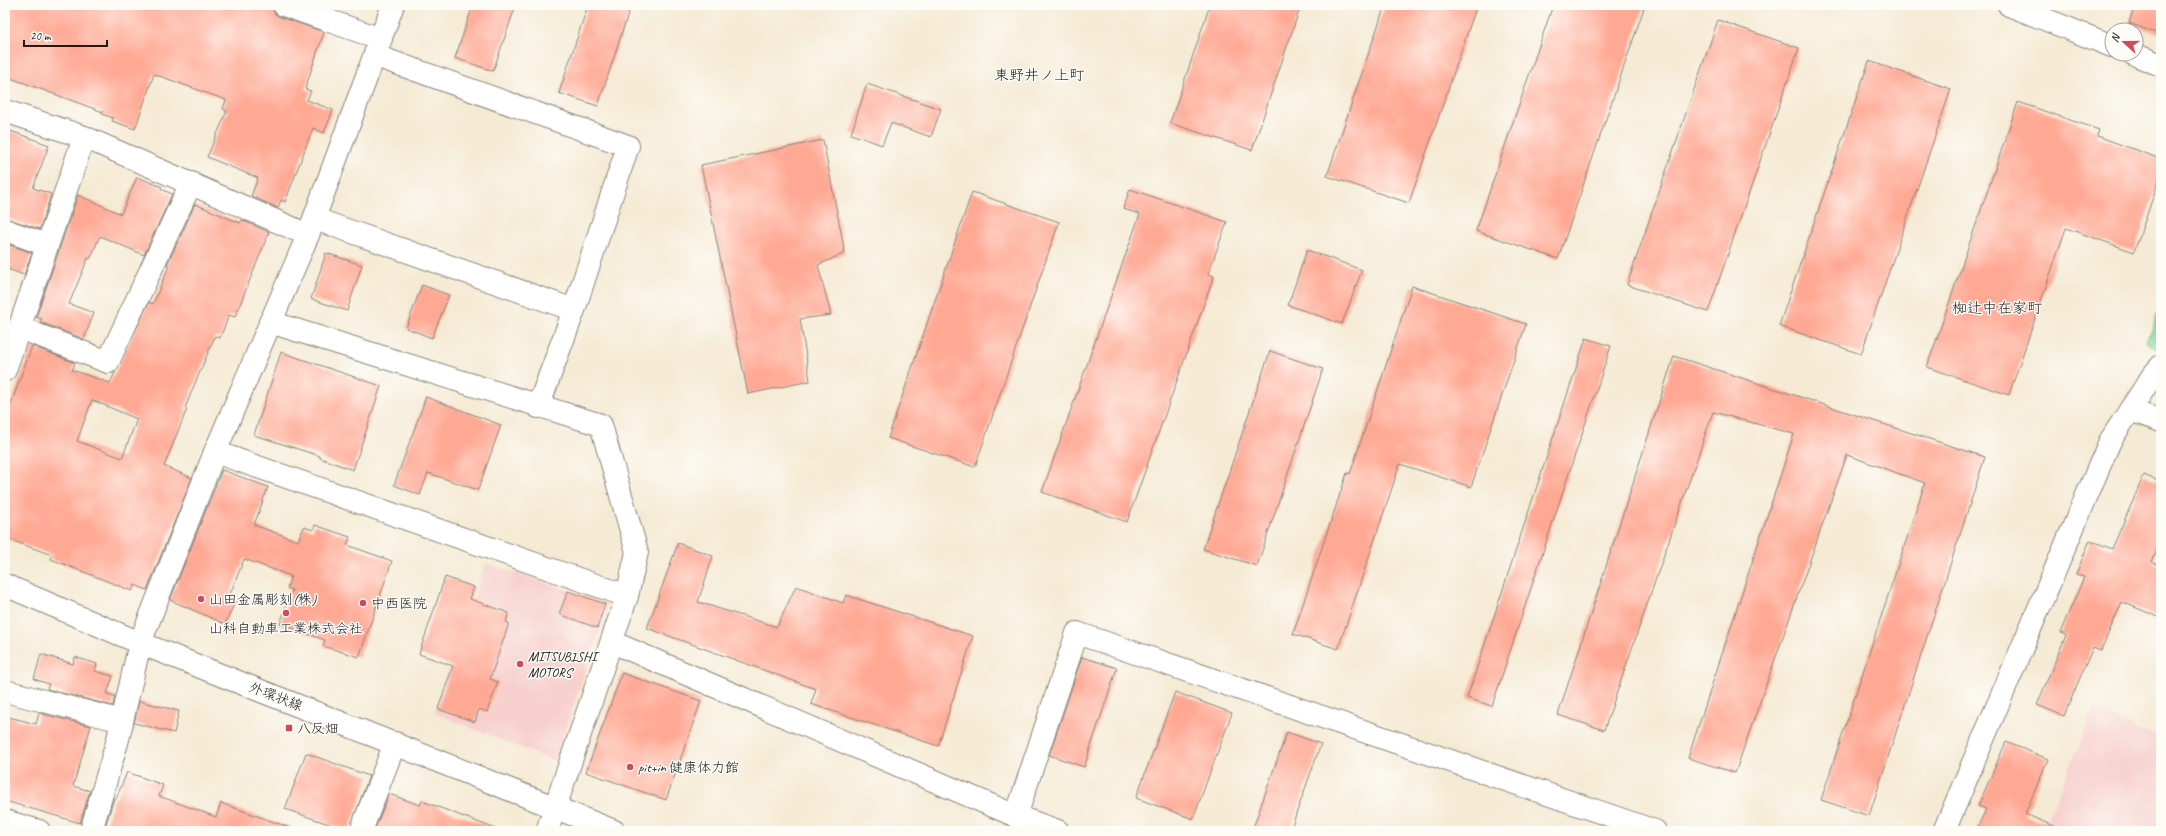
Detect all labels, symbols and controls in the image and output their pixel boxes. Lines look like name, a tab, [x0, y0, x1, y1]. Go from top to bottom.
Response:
scale bar	[24, 22, 107, 48]
north arrow	[2104, 22, 2144, 62]
text: 20 m	[30, 28, 52, 44]
text: N	[2107, 31, 2123, 44]
district label: 東野井ノ上町	[994, 66, 1085, 85]
district label: 椥辻中在家町	[1952, 299, 2043, 318]
place label: 山田金属彫刻(株)	[209, 591, 318, 608]
marker: 山田金属彫刻(株)	[196, 594, 206, 604]
place label: 中西医院	[371, 595, 427, 612]
marker: 中西医院	[358, 598, 368, 608]
marker: 山科自動車工業株式会社	[281, 608, 291, 618]
place label: 山科自動車工業株式会社	[209, 620, 363, 637]
place label: MITSUBISHI MOTORS	[528, 648, 600, 681]
marker: MITSUBISHI MOTORS	[515, 659, 525, 669]
street label: 外環状線	[247, 678, 305, 714]
place label: 八反畑	[297, 720, 339, 737]
marker: 八反畑	[284, 723, 294, 733]
place label: pit+in 健康体力館	[638, 759, 739, 776]
marker: pit+in 健康体力館	[625, 762, 635, 772]

